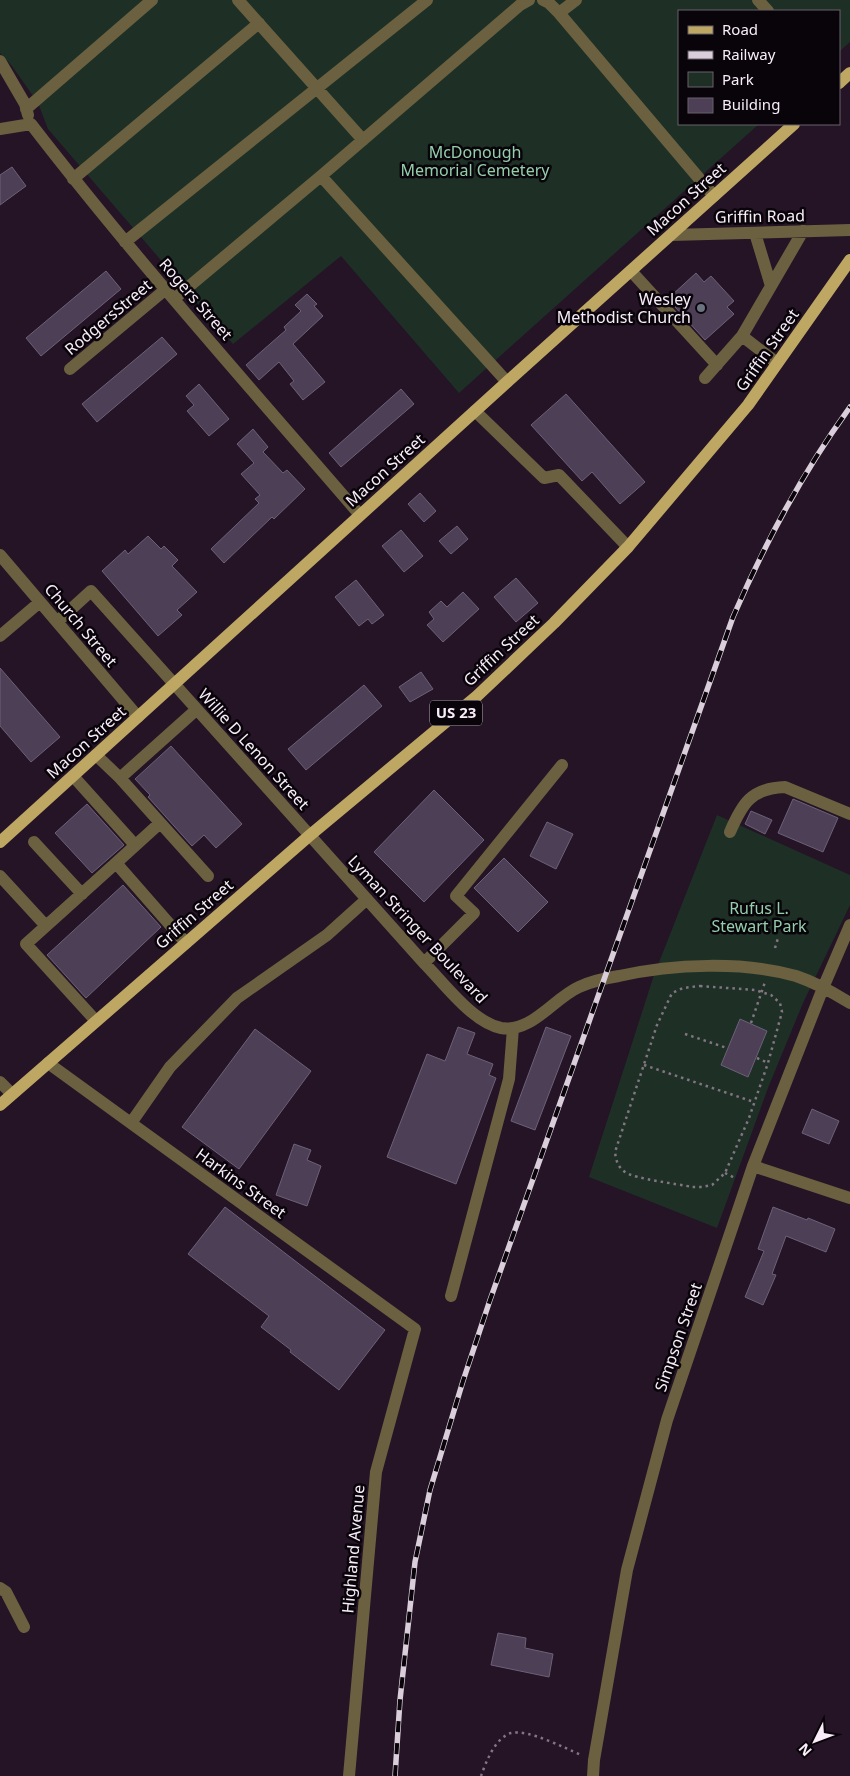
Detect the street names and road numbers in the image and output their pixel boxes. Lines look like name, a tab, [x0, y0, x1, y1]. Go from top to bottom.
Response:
street label: Macon Street	[642, 157, 731, 240]
street label: Griffin Road	[715, 204, 805, 228]
street label: Rogers Street	[154, 253, 238, 345]
street label: RodgersStreet	[60, 274, 156, 360]
street label: Griffin Street	[730, 304, 804, 396]
street label: Macon Street	[341, 428, 430, 511]
street label: Church Street	[40, 579, 123, 672]
street label: Griffin Street	[458, 609, 544, 691]
street label: Willie D Lenon Street	[194, 684, 315, 815]
street label: Macon Street	[42, 700, 131, 783]
road number: US 23	[430, 700, 482, 726]
street label: Lyman Stringer Boulevard	[343, 850, 493, 1008]
street label: Griffin Street	[150, 874, 238, 954]
street label: Harkins Street	[191, 1143, 291, 1223]
street label: Simpson Street	[649, 1279, 707, 1394]
street label: Highland Avenue	[336, 1484, 370, 1614]

